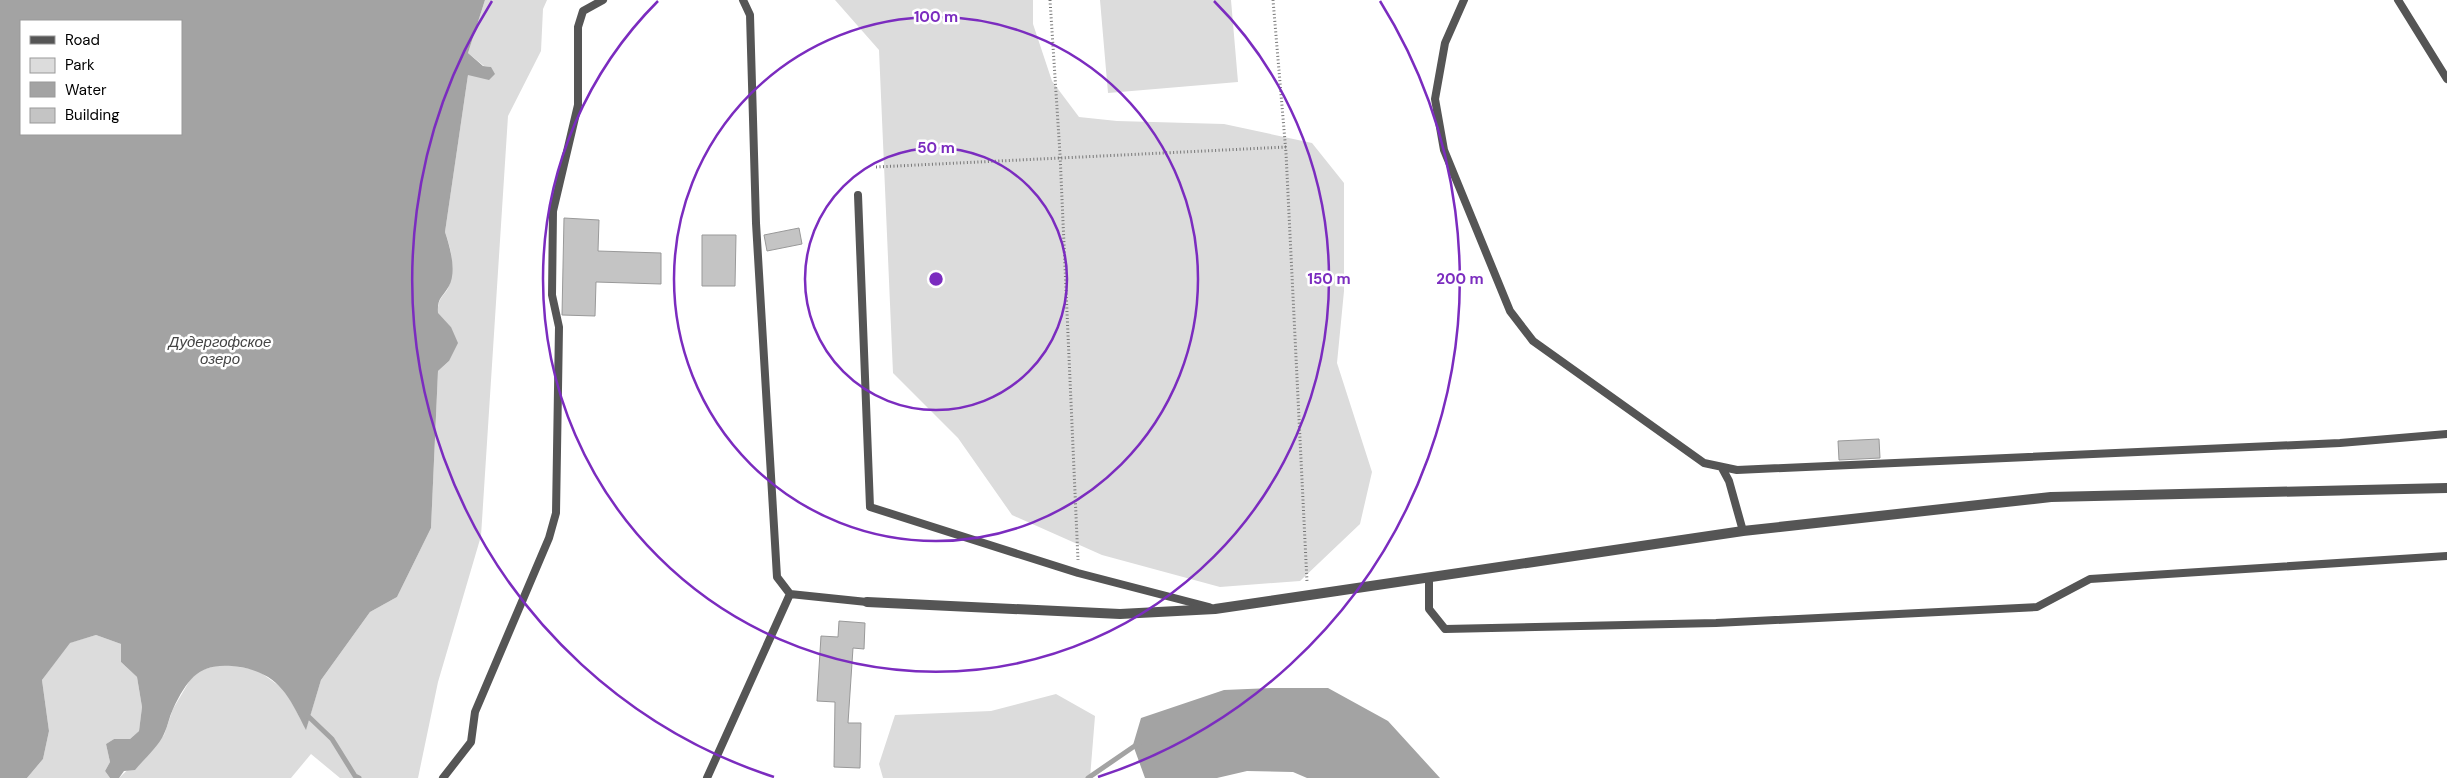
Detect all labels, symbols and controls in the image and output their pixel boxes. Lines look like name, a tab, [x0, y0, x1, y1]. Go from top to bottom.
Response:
text: 100 m	[914, 7, 958, 27]
legend	[20, 20, 182, 135]
text: Road	[65, 30, 100, 50]
text: Park	[65, 55, 95, 75]
text: Water	[65, 80, 107, 100]
text: Building	[65, 105, 120, 125]
text: 50 m	[917, 138, 955, 158]
text: 150 m	[1308, 269, 1351, 289]
text: 200 m	[1436, 269, 1484, 289]
centre of rings	[927, 270, 945, 288]
water label: Дудергофское озеро	[167, 332, 271, 369]

